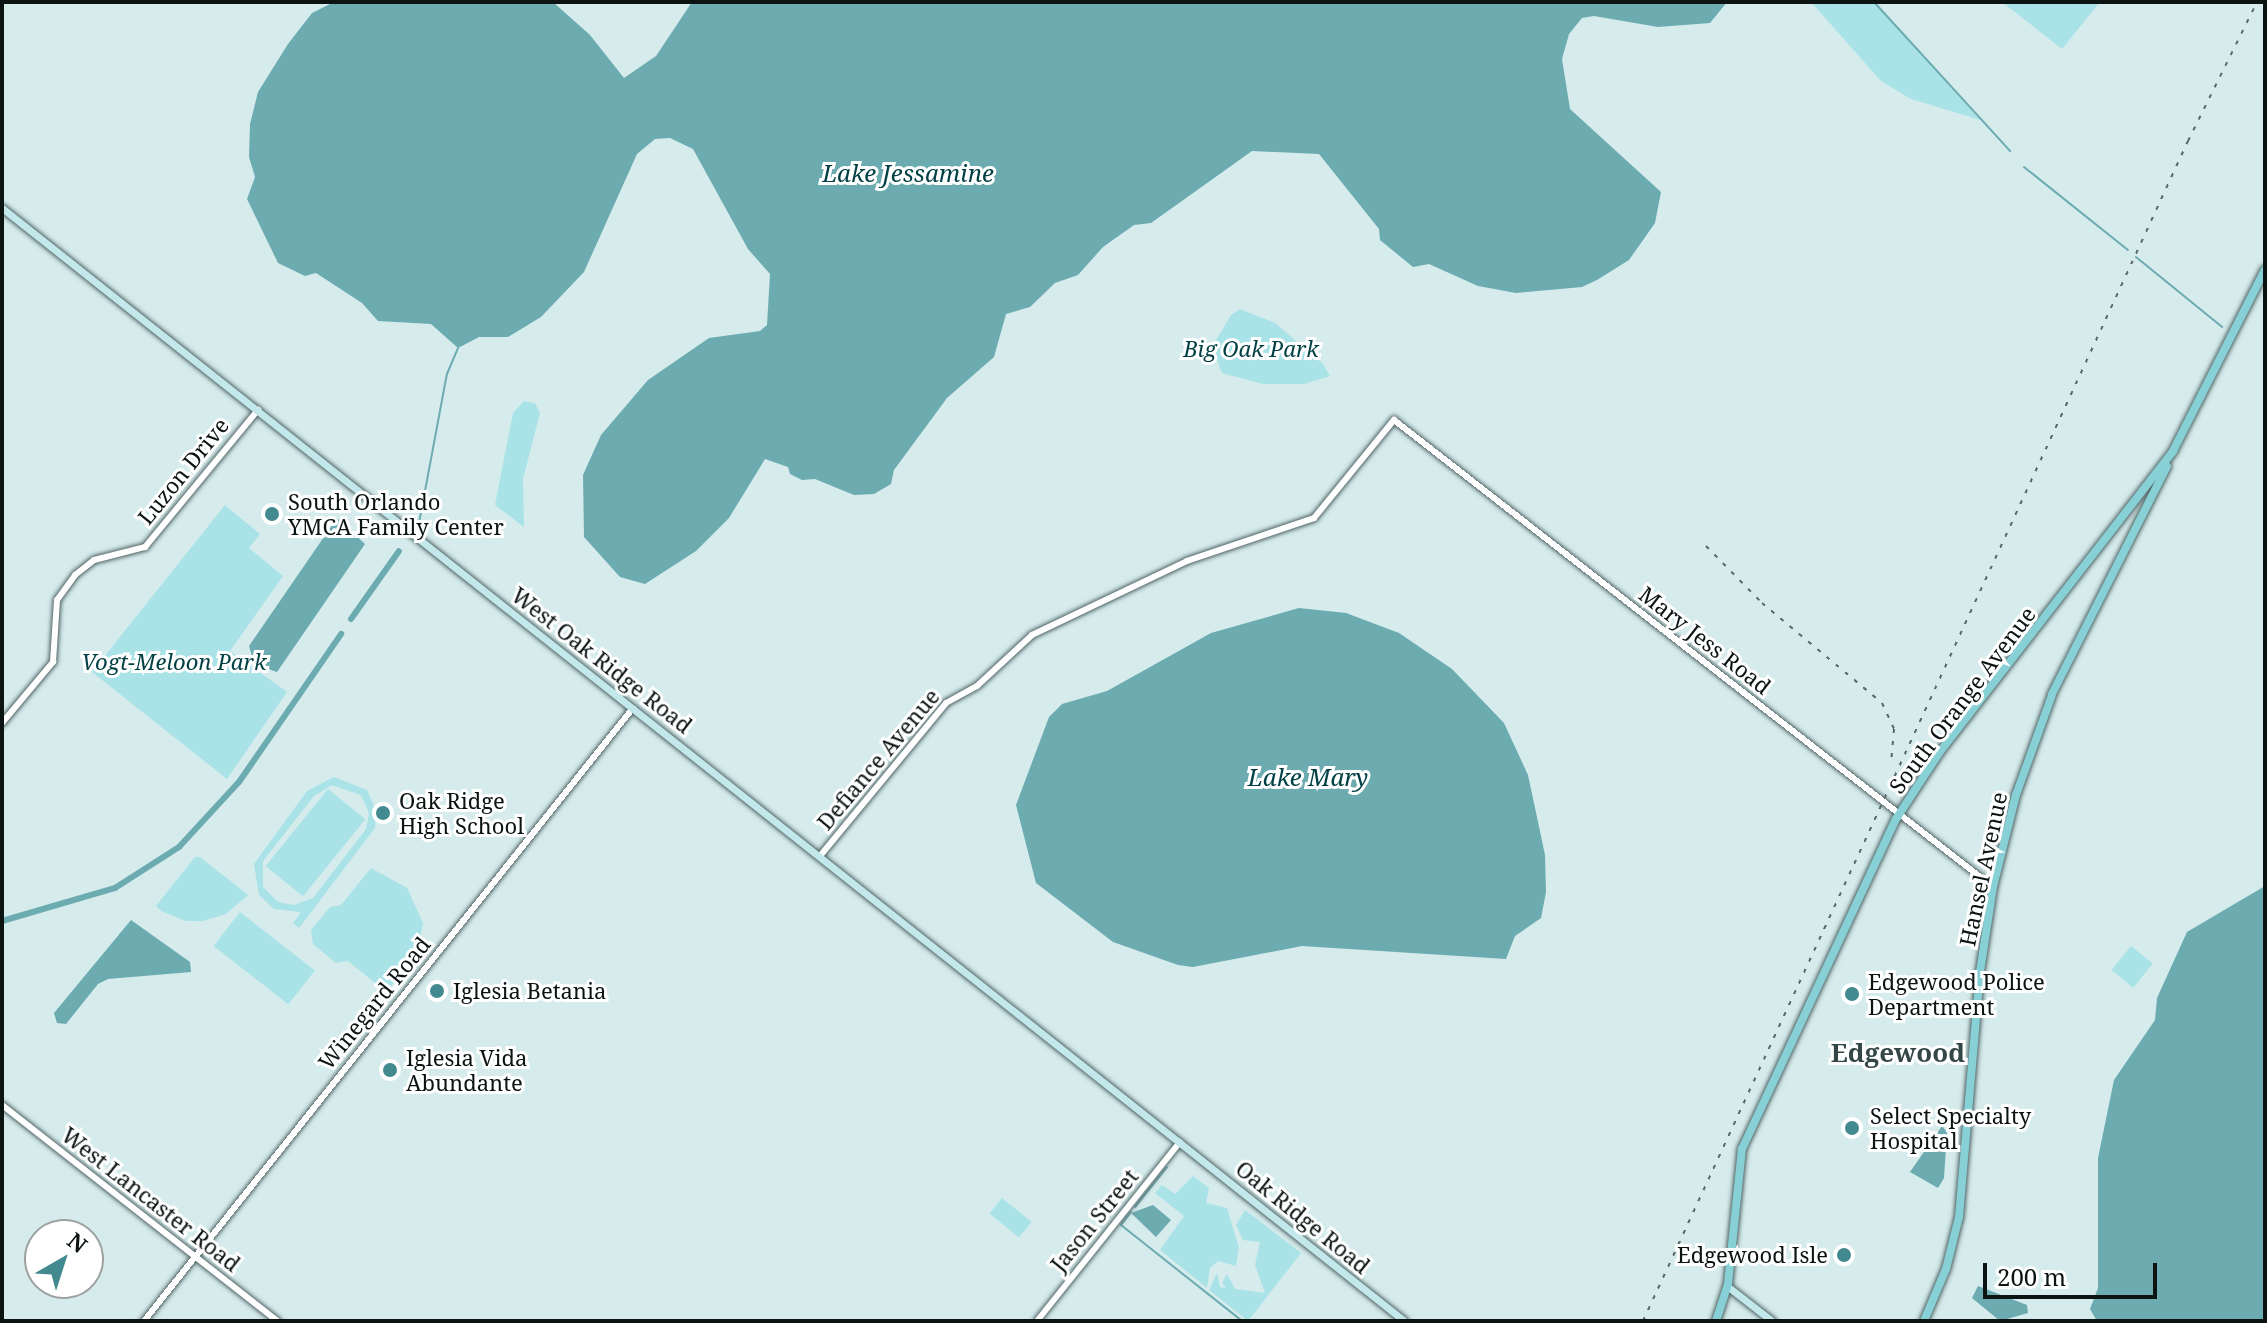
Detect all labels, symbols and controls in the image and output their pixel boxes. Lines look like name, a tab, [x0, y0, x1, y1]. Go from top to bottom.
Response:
water label: Lake Jessamine	[822, 159, 994, 187]
park label: Big Oak Park	[1183, 336, 1319, 362]
street label: Luzon Drive	[132, 412, 234, 530]
place label: South Orlando YMCA Family Center	[288, 488, 504, 540]
marker: South Orlando YMCA Family Center	[263, 505, 281, 523]
street label: Mary Jess Road	[1634, 580, 1776, 700]
street label: West Oak Ridge Road	[507, 581, 697, 739]
street label: South Orange Avenue	[1883, 601, 2041, 799]
park label: Vogt-Meloon Park	[82, 649, 266, 675]
street label: Defiance Avenue	[811, 683, 945, 835]
water label: Lake Mary	[1248, 763, 1368, 791]
place label: Oak Ridge High School	[399, 787, 524, 838]
street label: Hansel Avenue	[1954, 790, 2012, 948]
marker: Oak Ridge High School	[374, 804, 392, 822]
street label: Winegard Road	[312, 931, 436, 1075]
place label: Edgewood Police Department	[1868, 968, 2045, 1020]
place label: Iglesia Betania	[453, 978, 606, 1004]
marker: Iglesia Betania	[428, 982, 446, 1000]
marker: Edgewood Police Department	[1843, 985, 1861, 1003]
district label: Edgewood	[1831, 1037, 1965, 1069]
place label: Iglesia Vida Abundante	[406, 1044, 527, 1096]
marker: Iglesia Vida Abundante	[381, 1061, 399, 1079]
place label: Select Specialty Hospital	[1870, 1102, 2031, 1154]
marker: Select Specialty Hospital	[1841, 1117, 1863, 1139]
street label: West Lancaster Road	[57, 1121, 245, 1277]
street label: Oak Ridge Road	[1231, 1155, 1375, 1279]
street label: Jason Street	[1045, 1163, 1143, 1277]
north arrow	[24, 1219, 104, 1299]
text: N	[62, 1225, 94, 1259]
place label: Edgewood Isle	[1677, 1242, 1828, 1268]
marker: Edgewood Isle	[1835, 1246, 1853, 1264]
scale bar	[1987, 1247, 2161, 1297]
text: 200 m	[1997, 1260, 2066, 1293]

